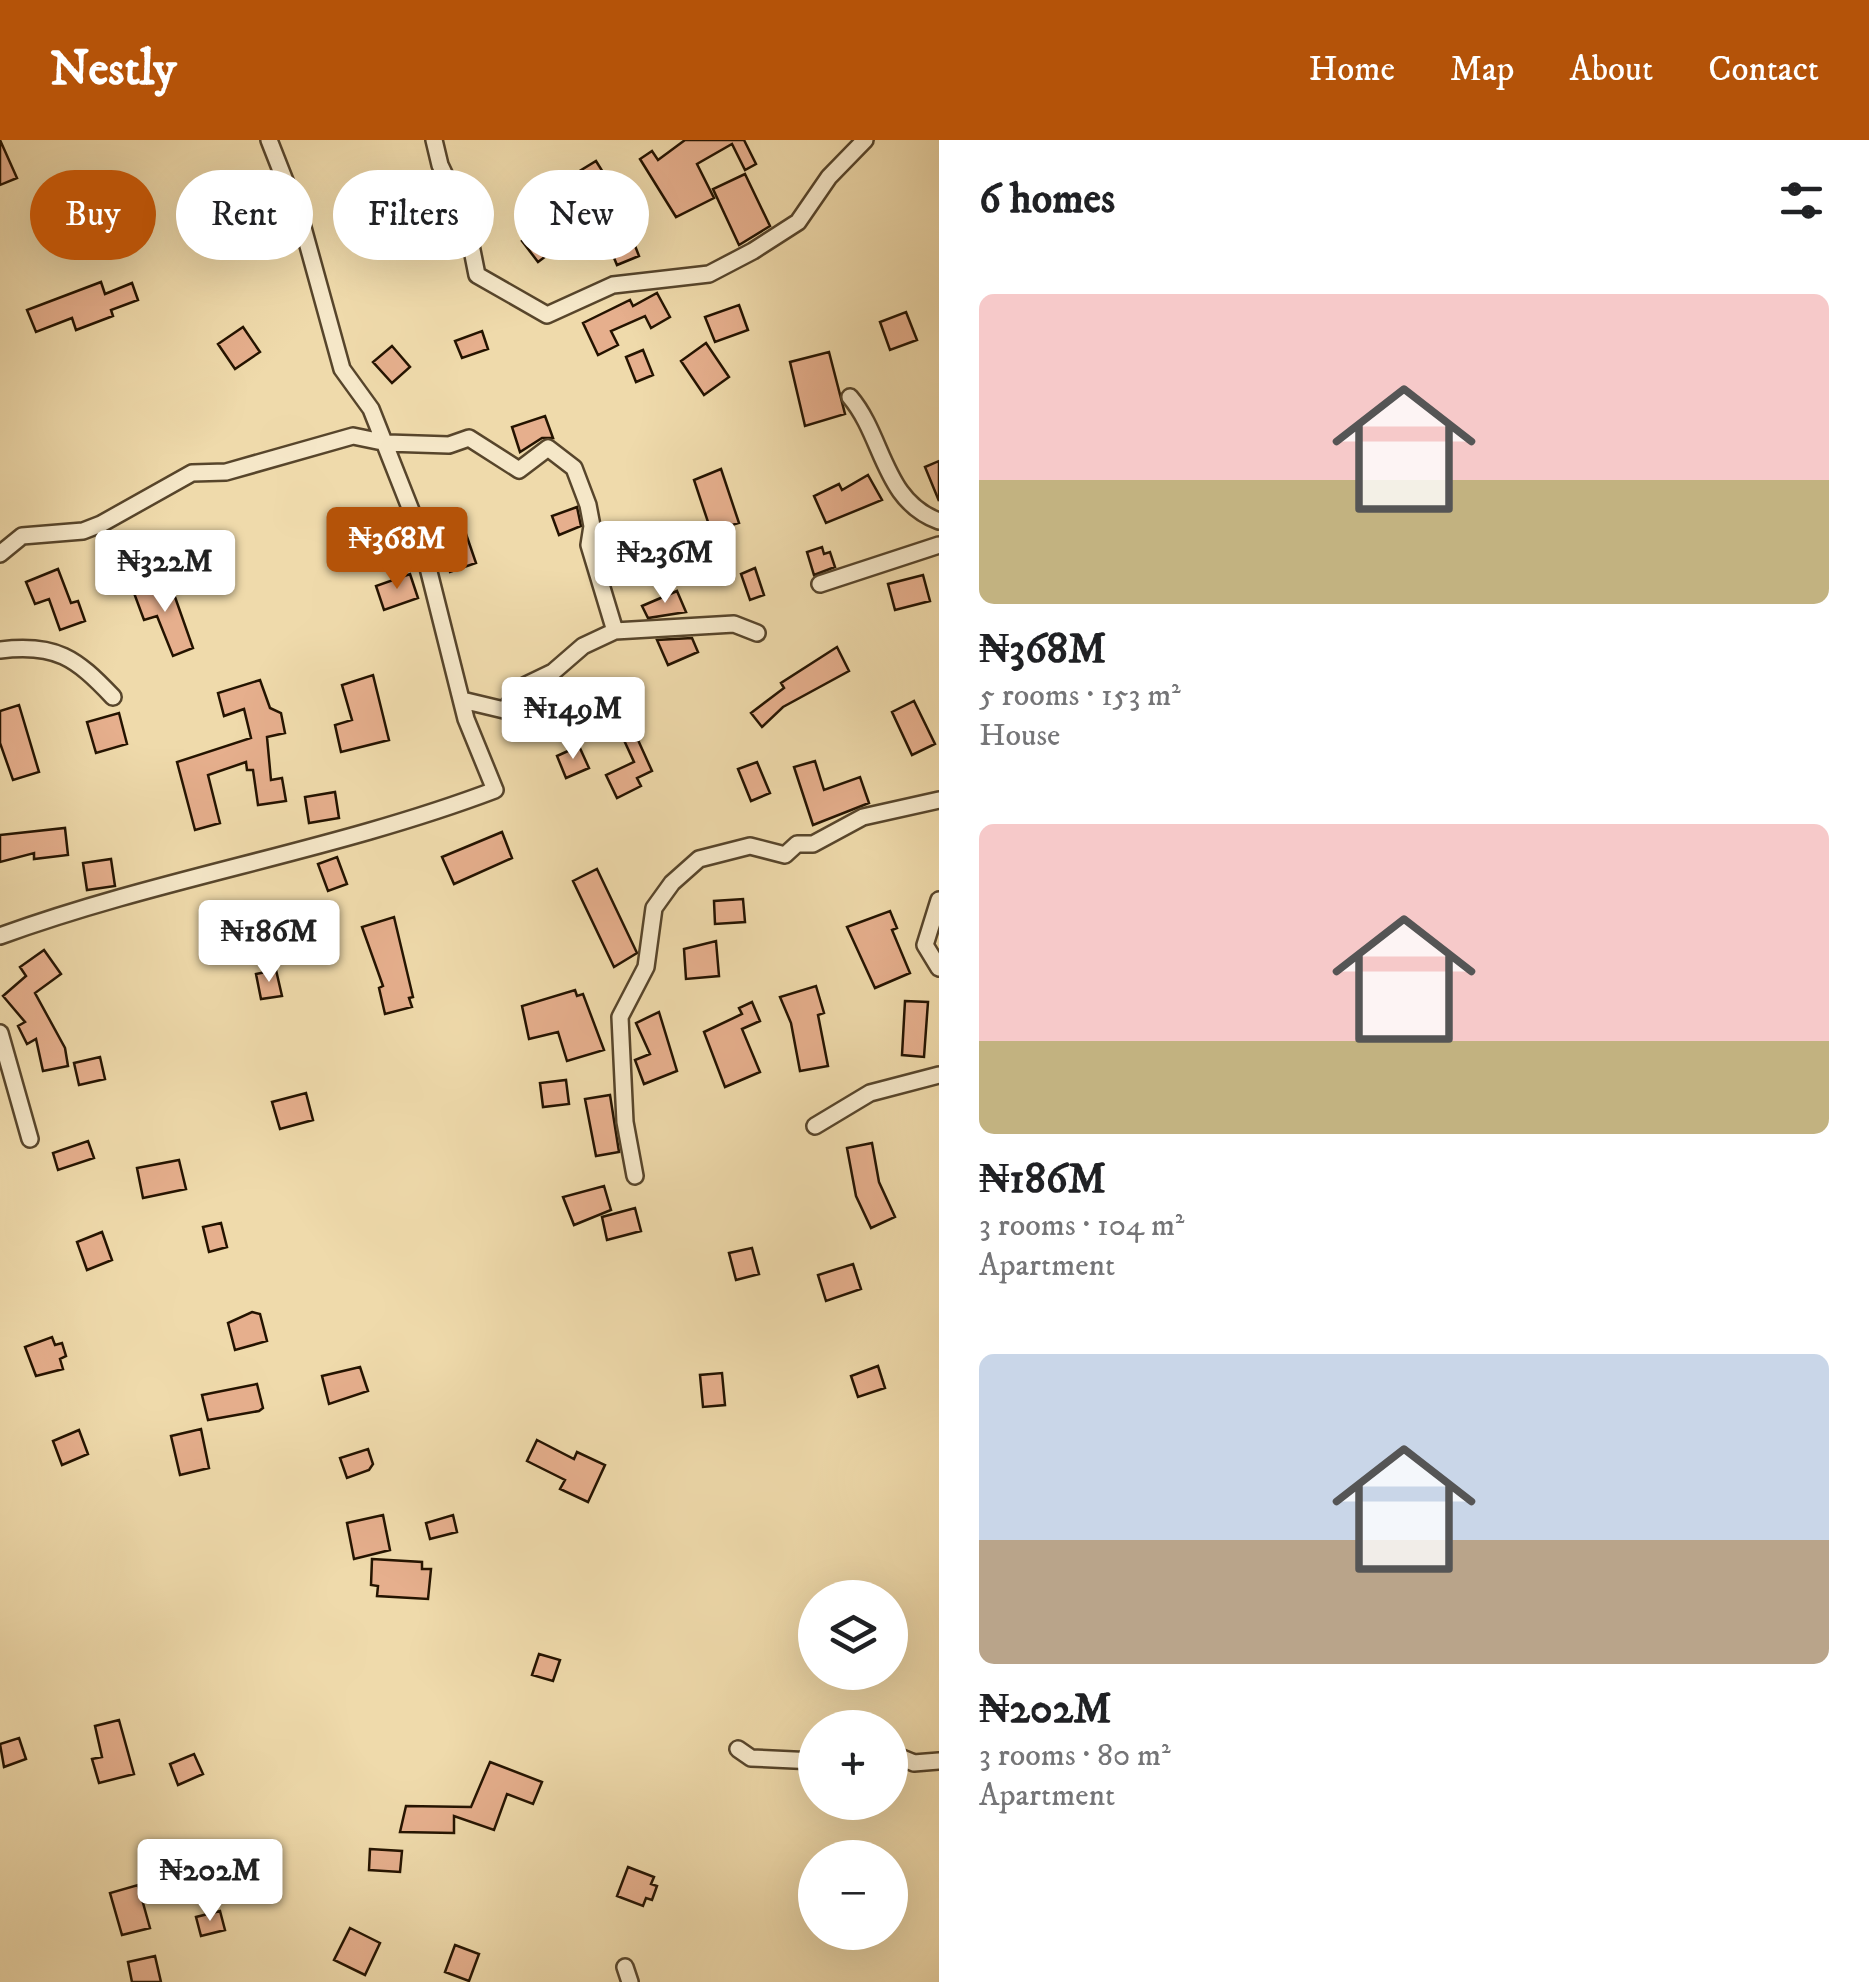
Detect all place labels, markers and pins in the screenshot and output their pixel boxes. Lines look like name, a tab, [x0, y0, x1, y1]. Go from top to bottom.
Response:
pin: ₦368M	[327, 507, 467, 592]
pin: ₦236M	[595, 521, 735, 606]
pin: ₦322M	[95, 530, 235, 615]
pin: ₦149M	[503, 677, 643, 762]
pin: ₦186M	[199, 900, 339, 985]
pin: ₦202M	[140, 1839, 280, 1924]

